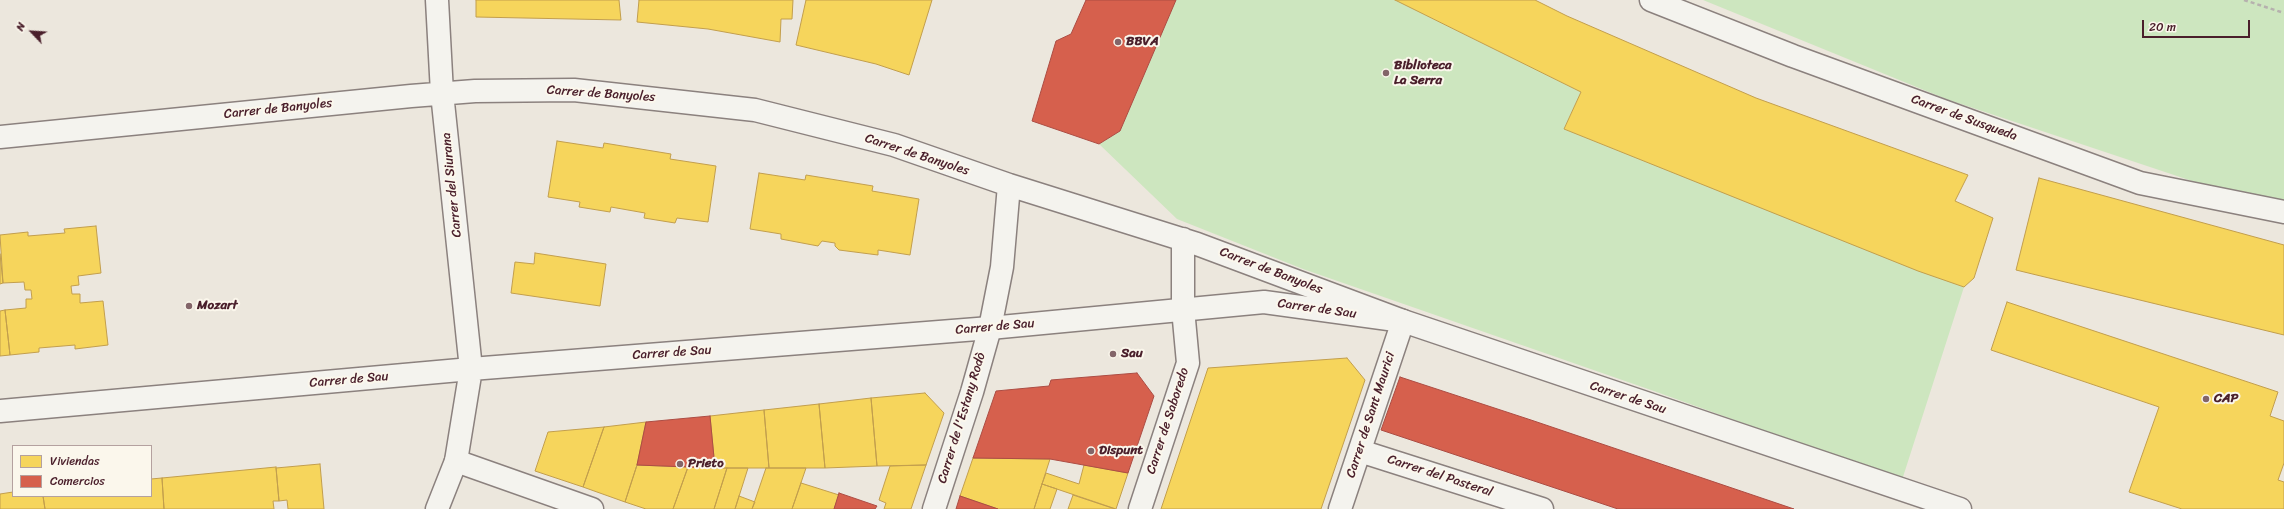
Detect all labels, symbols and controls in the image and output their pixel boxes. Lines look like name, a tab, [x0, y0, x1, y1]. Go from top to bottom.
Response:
north arrow	[12, 12, 52, 52]
scale bar	[2144, 12, 2252, 38]
text: 20 m	[2149, 16, 2176, 38]
text: N	[10, 19, 31, 34]
place label: BBVA	[1126, 34, 1159, 50]
marker: BBVA	[1113, 37, 1123, 47]
place label: Biblioteca La Serra	[1394, 58, 1452, 89]
marker: Biblioteca La Serra	[1381, 68, 1391, 78]
street label: Carrer de Banyoles	[546, 82, 656, 106]
street label: Carrer de Susqueda	[1909, 92, 2019, 144]
street label: Carrer de Banyoles	[223, 96, 333, 122]
street label: Carrer de Banyoles	[863, 131, 971, 179]
street label: Carrer del Siurana	[439, 132, 465, 238]
street label: Carrer de Banyoles	[1217, 244, 1325, 298]
street label: Carrer de Sau	[1277, 296, 1357, 322]
place label: Mozart	[197, 298, 237, 314]
marker: Mozart	[184, 301, 194, 311]
street label: Carrer de Sau	[955, 316, 1035, 338]
street label: Carrer de Sau	[632, 342, 712, 364]
place label: Sau	[1121, 346, 1143, 362]
marker: Sau	[1108, 349, 1118, 359]
street label: Carrer de Sant Maurici	[1343, 350, 1399, 480]
street label: Carrer de l'Estany Rodò	[935, 351, 989, 485]
street label: Carrer de Saboredo	[1143, 366, 1193, 476]
street label: Carrer de Sau	[309, 369, 389, 391]
street label: Carrer de Sau	[1588, 378, 1668, 418]
place label: CAP	[2214, 391, 2238, 407]
marker: CAP	[2201, 394, 2211, 404]
place label: Dispunt	[1099, 443, 1143, 459]
legend	[12, 445, 152, 497]
marker: Dispunt	[1086, 446, 1096, 456]
text: Viviendas	[50, 450, 99, 472]
street label: Carrer del Pasteral	[1385, 452, 1495, 500]
place label: Prieto	[688, 456, 724, 472]
marker: Prieto	[675, 459, 685, 469]
text: Comercios	[50, 470, 105, 492]

